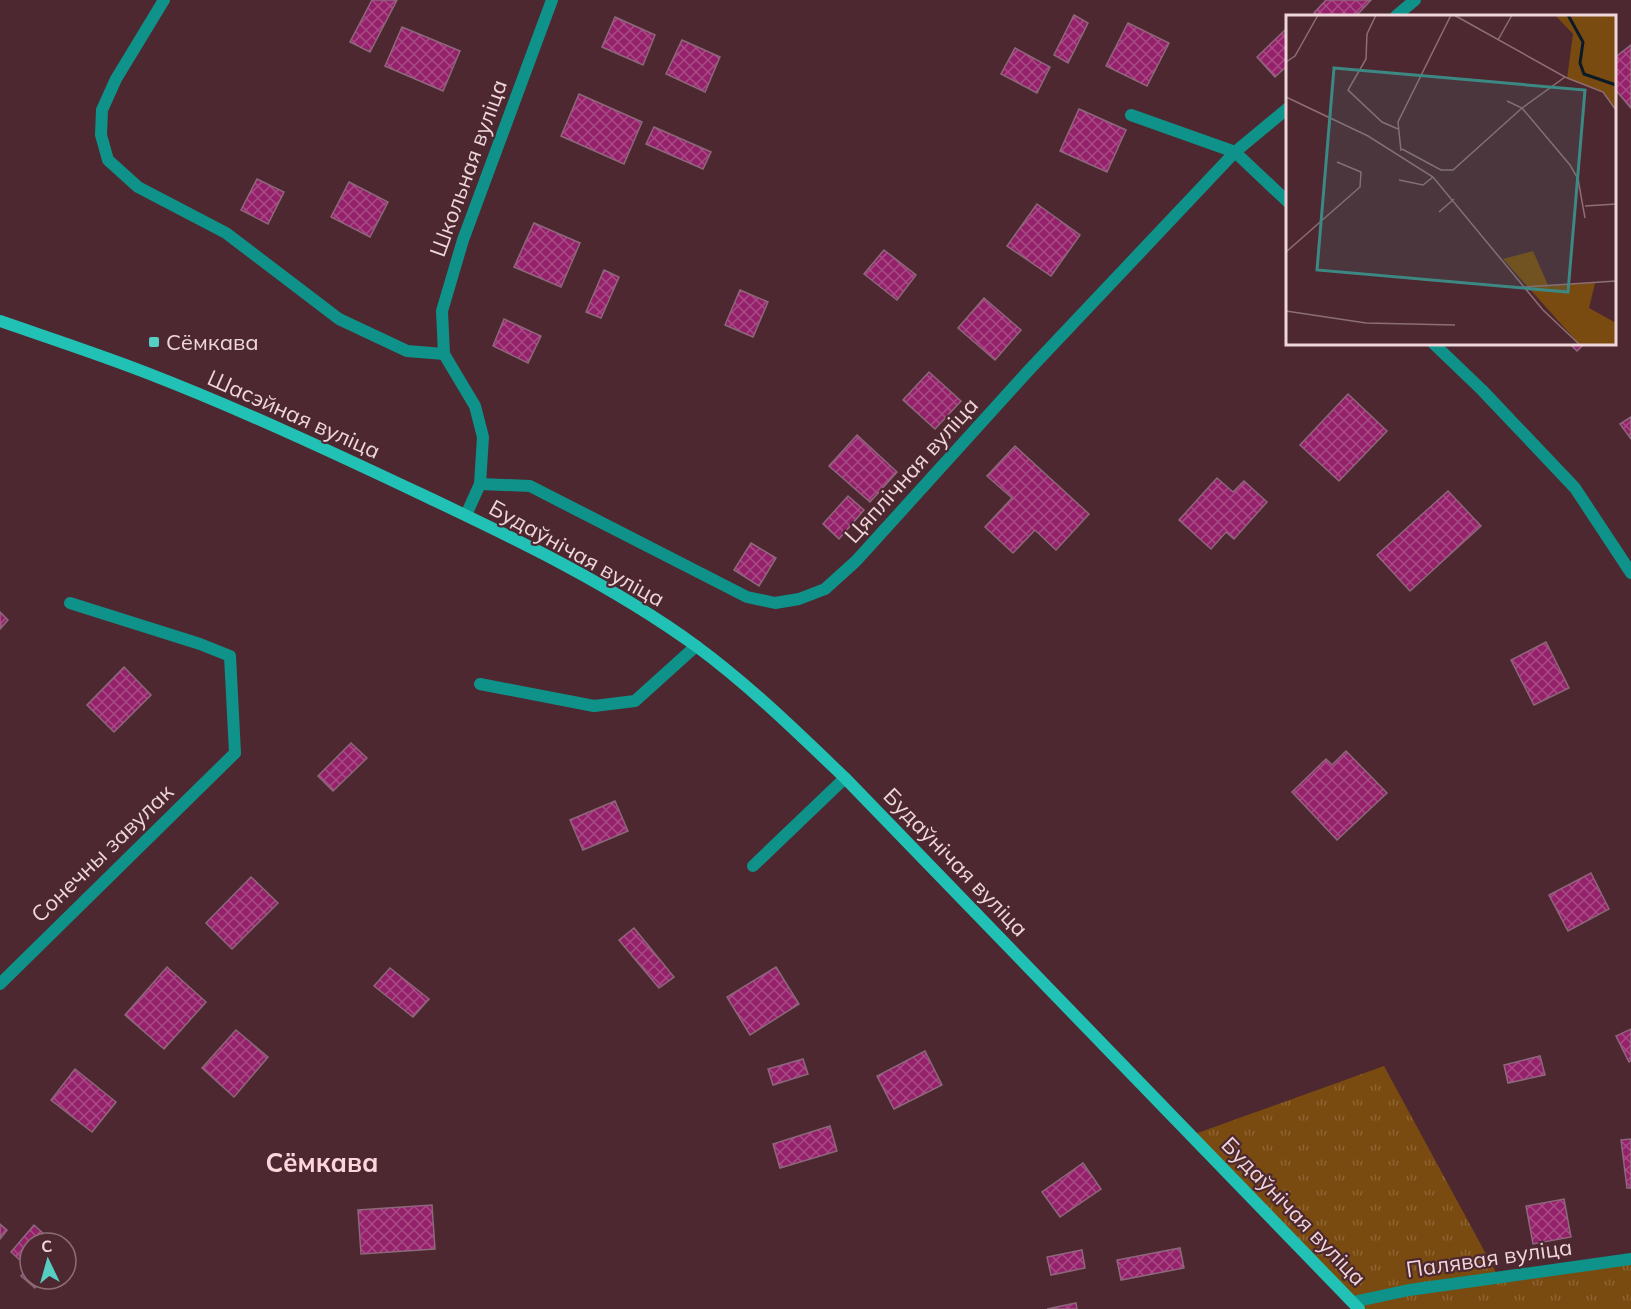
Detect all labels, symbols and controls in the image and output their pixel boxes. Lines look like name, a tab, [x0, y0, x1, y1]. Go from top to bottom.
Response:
inset map	[1286, 15, 1616, 345]
street label: Школьная вуліца	[423, 76, 513, 260]
place label: Сёмкава	[166, 328, 259, 356]
marker: Сёмкава	[147, 335, 161, 349]
street label: Шасэйная вуліца	[203, 363, 385, 465]
street label: Цяплічная вуліца	[838, 391, 984, 549]
street label: Будаўнічая вуліца	[484, 493, 670, 613]
street label: Сонечны завулак	[25, 778, 179, 928]
street label: Будаўнічая вуліца	[878, 782, 1034, 942]
street label: Будаўнічая вуліца	[1216, 1131, 1372, 1291]
district label: Сёмкава	[265, 1146, 379, 1179]
north arrow	[18, 1231, 78, 1291]
street label: Палявая вуліца	[1404, 1232, 1574, 1284]
text: С	[40, 1236, 53, 1256]

